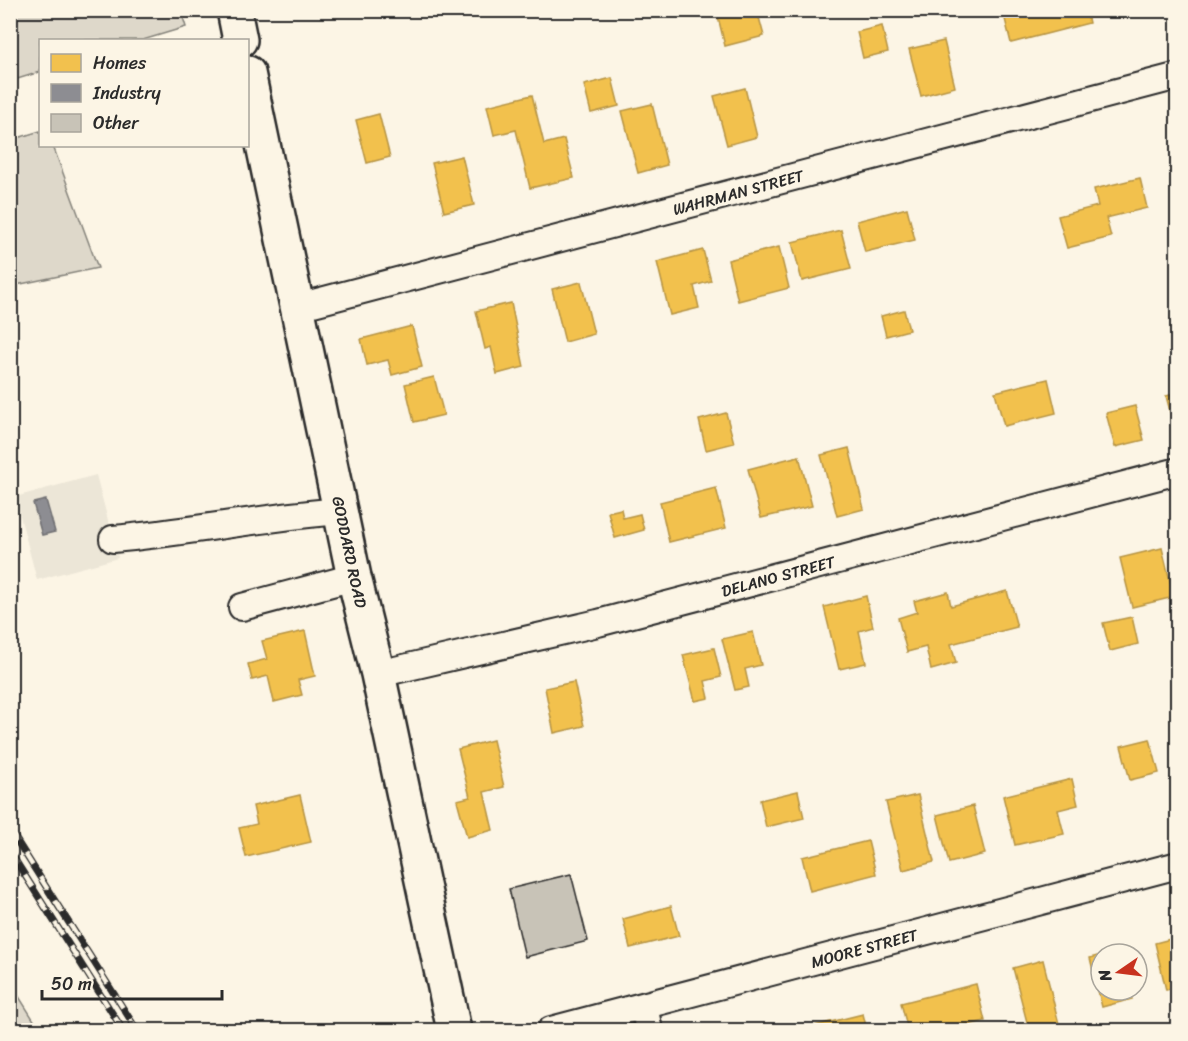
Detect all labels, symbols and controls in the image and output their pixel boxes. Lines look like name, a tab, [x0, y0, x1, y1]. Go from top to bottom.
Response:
legend	[39, 39, 249, 147]
text: Homes	[93, 47, 147, 79]
text: Industry	[92, 77, 162, 109]
text: Other	[93, 107, 140, 139]
street label: WAHRMAN STREET	[670, 161, 808, 224]
street label: GODDARD ROAD	[324, 494, 376, 611]
street label: DELANO STREET	[718, 547, 839, 606]
street label: MOORE STREET	[808, 920, 922, 977]
north arrow	[1089, 942, 1149, 1002]
scale bar	[42, 963, 222, 1001]
text: N	[1089, 966, 1121, 985]
text: 50 m	[51, 968, 92, 1000]

